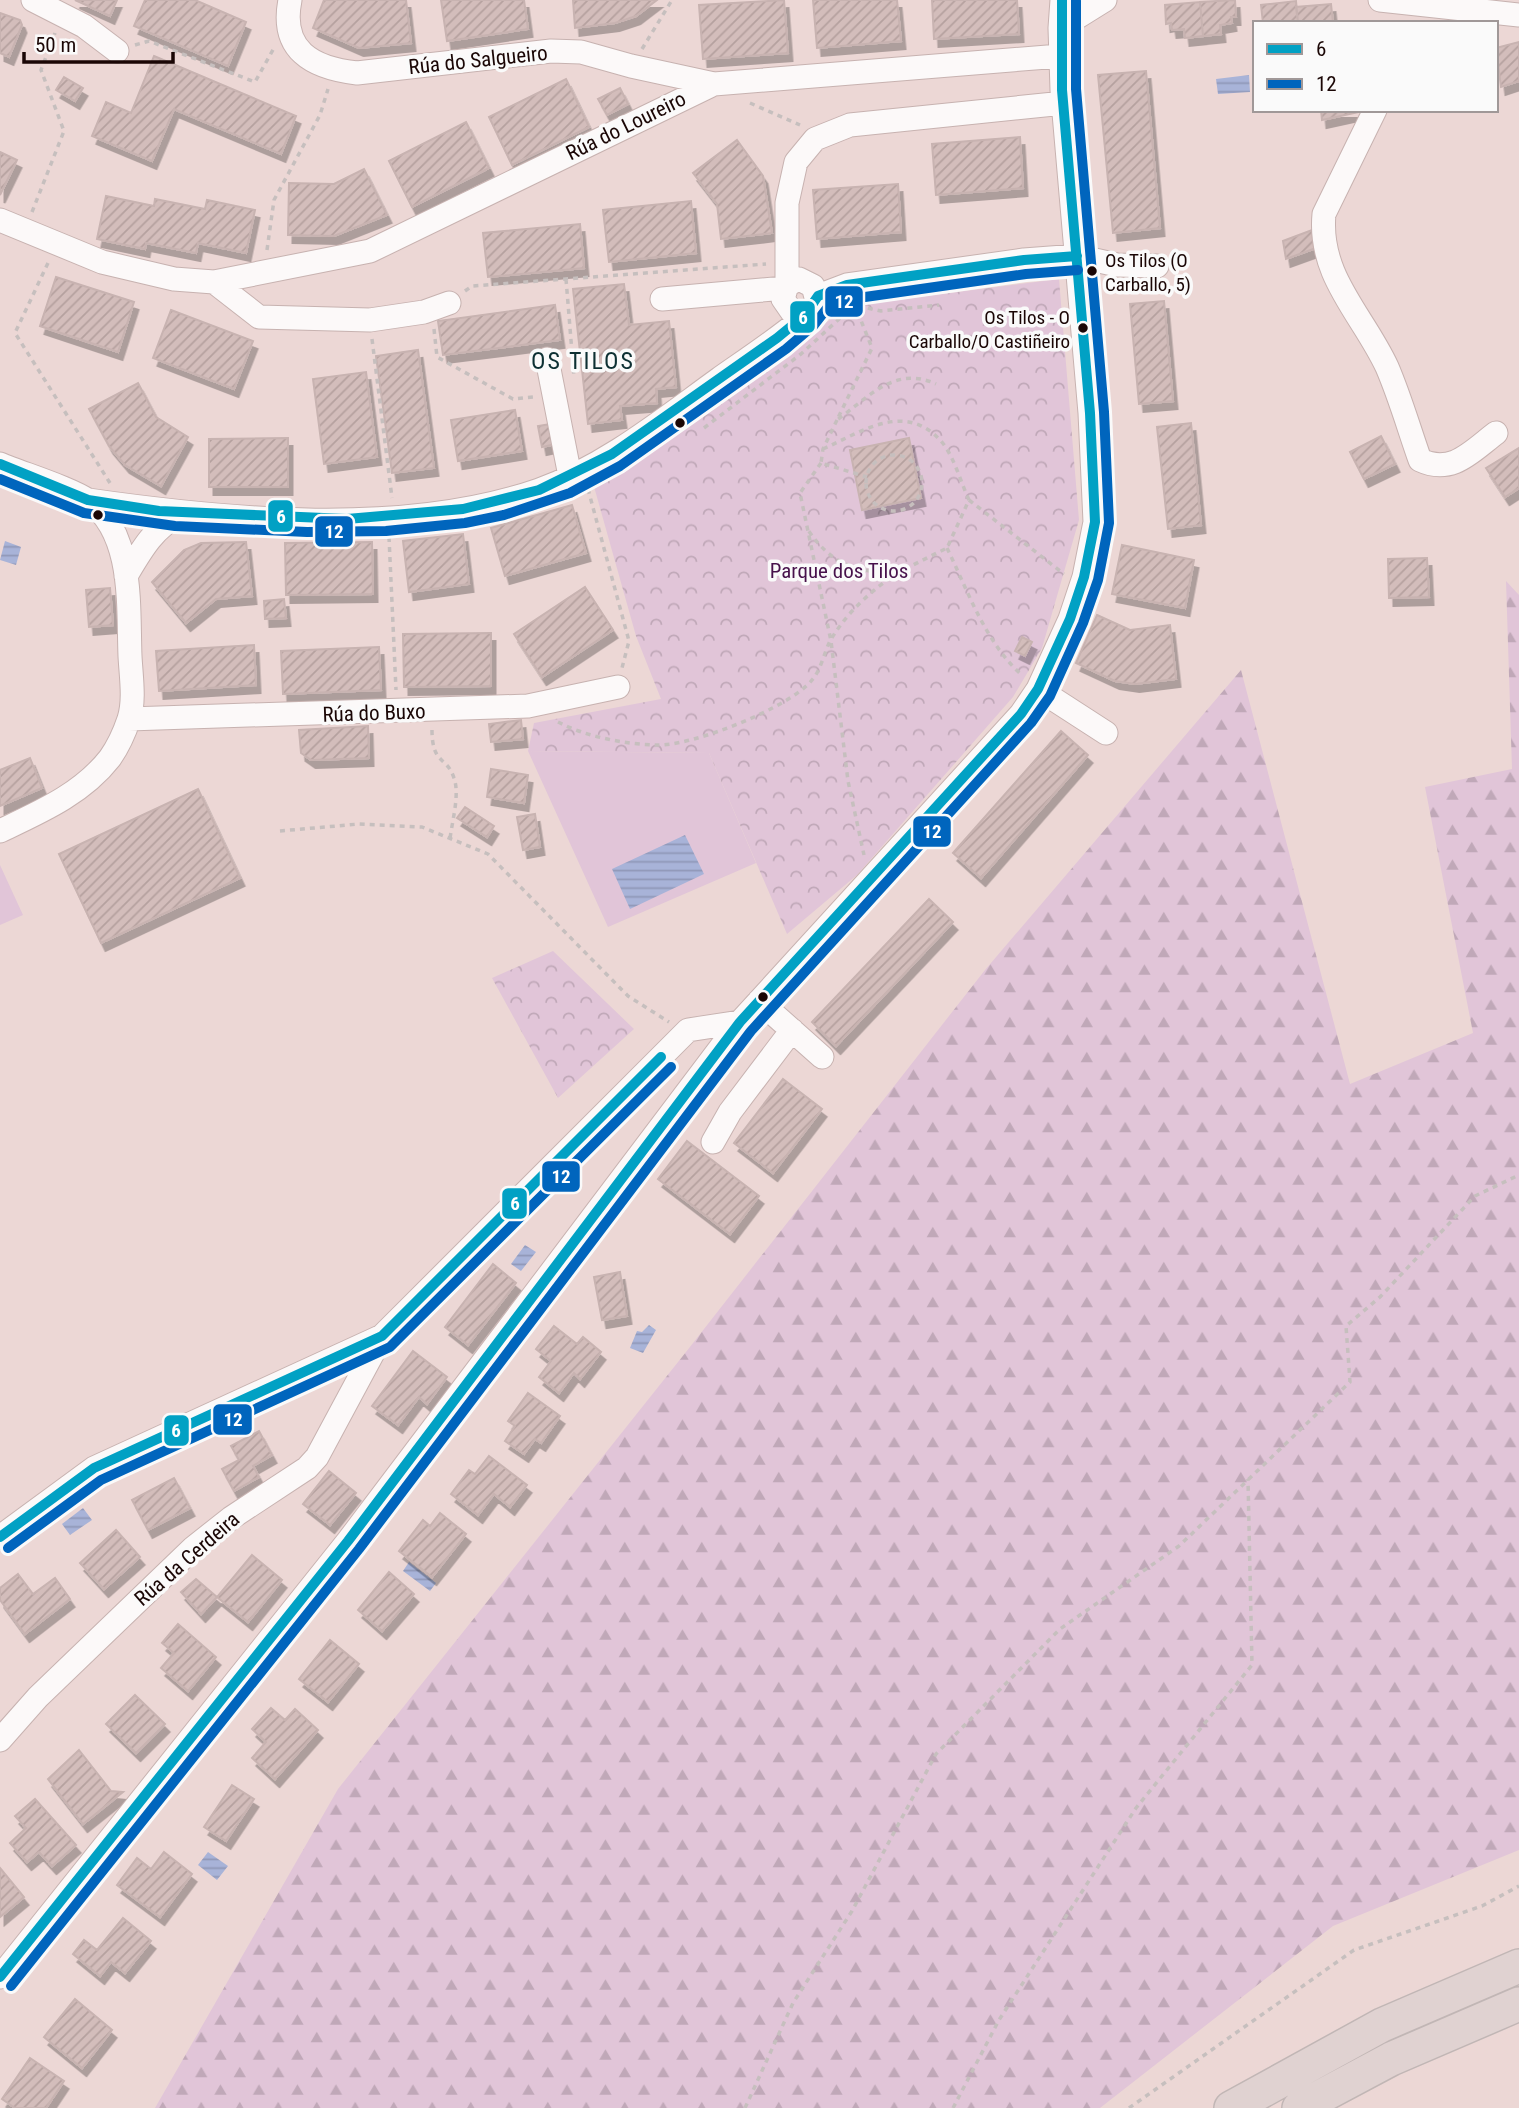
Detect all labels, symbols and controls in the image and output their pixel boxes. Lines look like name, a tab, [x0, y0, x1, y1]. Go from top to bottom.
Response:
scale bar	[24, 21, 173, 65]
legend	[1253, 21, 1498, 112]
text: 50 m	[35, 33, 76, 57]
text: 6	[1316, 37, 1326, 61]
street label: Rúa do Salgueiro	[407, 41, 549, 79]
text: 12	[1316, 72, 1337, 96]
street label: Rúa do Loureiro	[562, 87, 690, 165]
place label: Os Tilos (O Carballo, 5)	[1105, 249, 1191, 296]
marker: Os Tilos (O Carballo, 5)	[1085, 264, 1099, 278]
line badge: 12	[824, 285, 864, 318]
text: 12	[834, 290, 854, 313]
line badge: 6	[789, 300, 816, 334]
text: 6	[798, 306, 808, 329]
place label: Os Tilos - O Carballo/O Castiñeiro	[909, 306, 1070, 353]
marker: Os Tilos - O Carballo/O Castiñeiro	[1076, 321, 1090, 335]
district label: OS TILOS	[531, 347, 635, 375]
unlabelled marker	[673, 416, 687, 430]
line badge: 6	[267, 499, 294, 533]
text: 6	[276, 505, 286, 528]
unlabelled marker	[91, 508, 105, 522]
line badge: 12	[314, 515, 354, 548]
text: 12	[324, 520, 344, 543]
park label: Parque dos Tilos	[770, 559, 908, 583]
street label: Rúa do Buxo	[322, 699, 426, 727]
line badge: 12	[912, 815, 952, 848]
text: 12	[922, 820, 942, 843]
unlabelled marker	[756, 990, 770, 1004]
line badge: 12	[541, 1160, 581, 1193]
text: 12	[551, 1165, 571, 1188]
line badge: 6	[501, 1187, 528, 1220]
text: 6	[510, 1192, 520, 1215]
line badge: 12	[212, 1403, 253, 1436]
text: 12	[223, 1408, 243, 1431]
line badge: 6	[163, 1414, 190, 1447]
text: 6	[171, 1419, 181, 1442]
street label: Rúa da Cerdeira	[130, 1507, 244, 1611]

